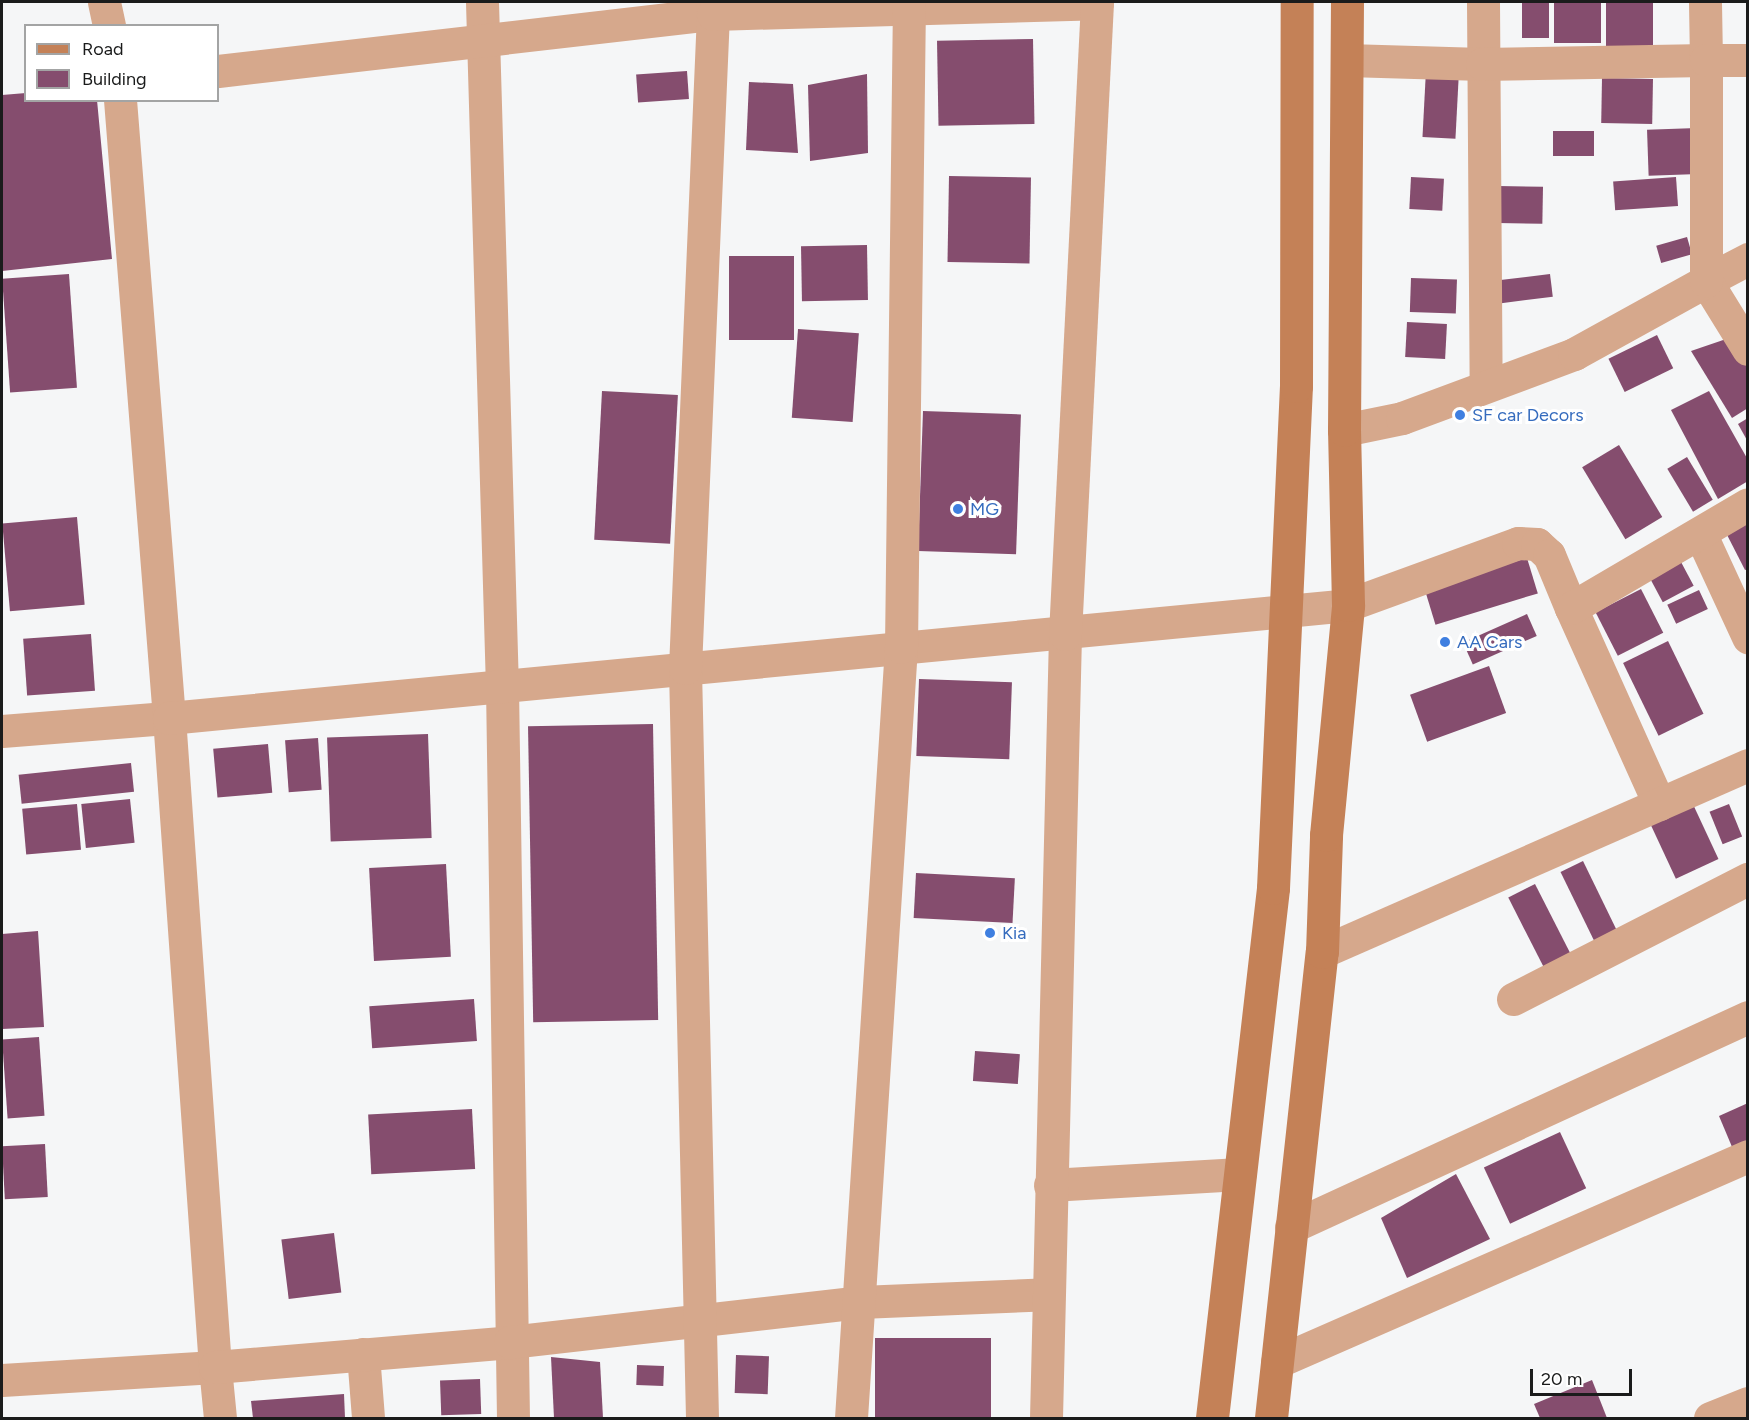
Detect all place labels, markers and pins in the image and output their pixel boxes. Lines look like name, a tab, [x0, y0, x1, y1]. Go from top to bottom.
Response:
place label: SF car Decors	[1472, 404, 1584, 426]
marker: SF car Decors	[1453, 408, 1467, 422]
place label: MG	[970, 498, 999, 520]
marker: MG	[951, 502, 965, 516]
place label: AA Cars	[1457, 631, 1522, 653]
marker: AA Cars	[1438, 635, 1452, 649]
place label: Kia	[1002, 922, 1026, 944]
marker: Kia	[983, 926, 997, 940]

